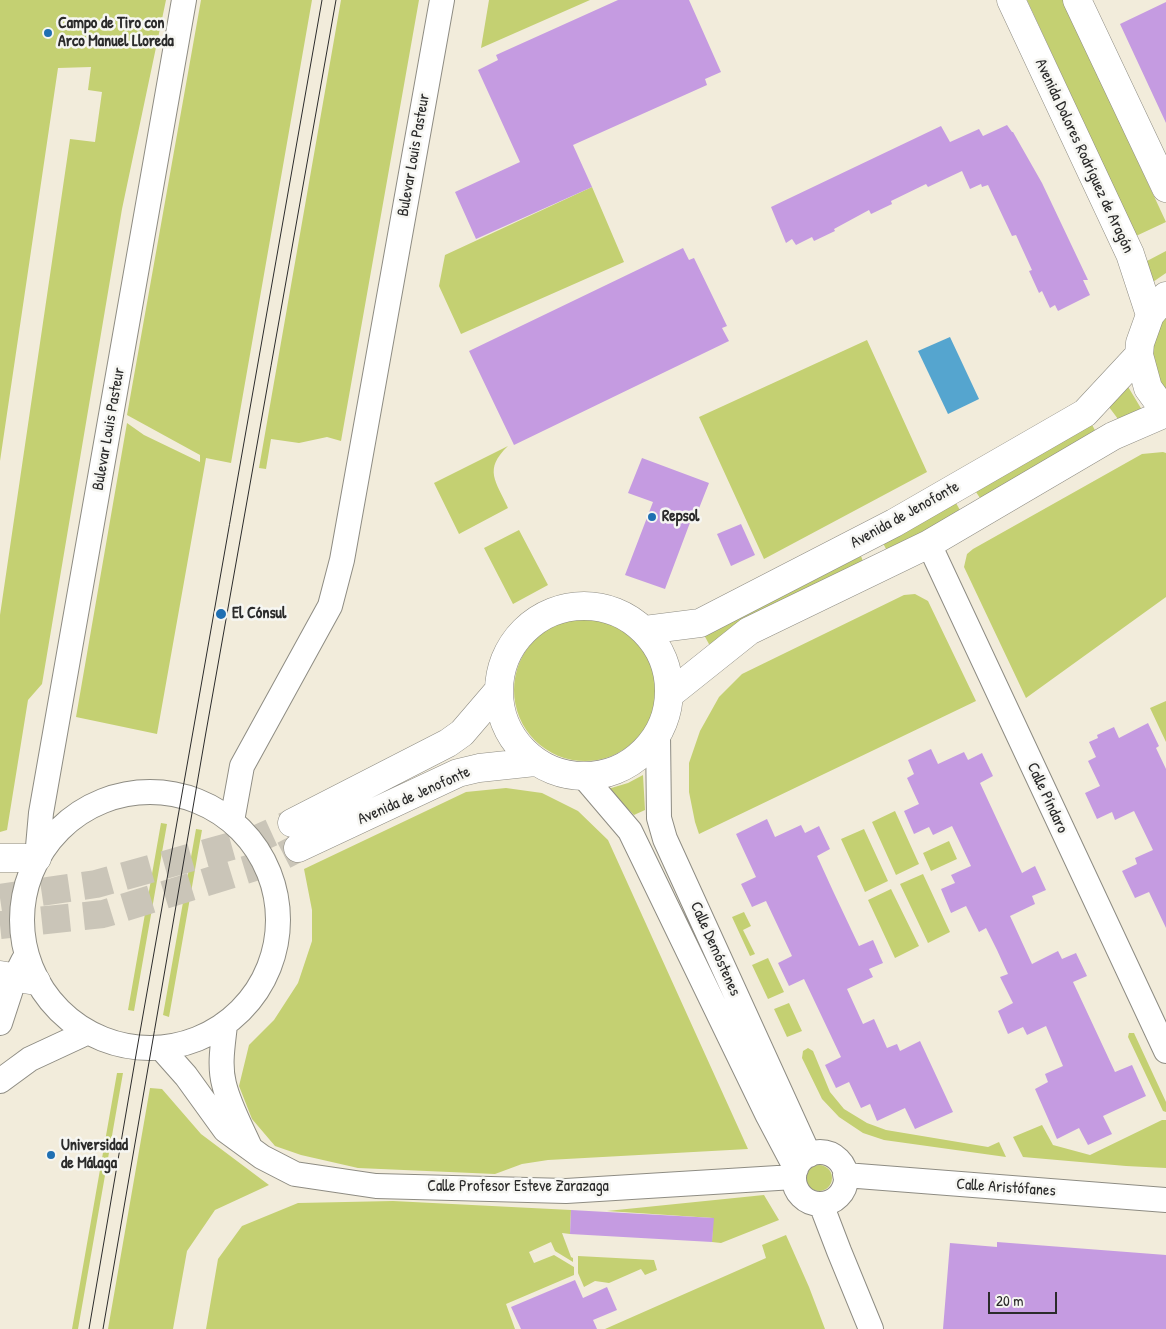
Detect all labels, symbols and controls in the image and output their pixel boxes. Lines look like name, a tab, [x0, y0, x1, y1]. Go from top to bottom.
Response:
place label: Campo de Tiro con Arco Manuel Lloreda	[58, 14, 174, 52]
marker: Campo de Tiro con Arco Manuel Lloreda	[42, 27, 54, 39]
street label: Avenida Dolores Rodríguez de Aragón	[1030, 56, 1138, 256]
street label: Bulevar Louis Pasteur	[394, 92, 434, 218]
street label: Bulevar Louis Pasteur	[89, 366, 129, 492]
street label: Avenida de Jenofonte	[847, 477, 963, 553]
place label: Repsol	[662, 507, 699, 527]
marker: Repsol	[646, 511, 658, 523]
place label: El Cónsul	[232, 604, 286, 624]
marker: El Cónsul	[214, 607, 228, 621]
street label: Calle Píndaro	[1022, 760, 1072, 836]
street label: Avenida de Jenofonte	[355, 763, 473, 829]
street label: Calle Demóstenes	[686, 899, 744, 999]
place label: Universidad de Málaga	[61, 1136, 128, 1174]
marker: Universidad de Málaga	[45, 1149, 57, 1161]
street label: Calle Aristófanes	[956, 1175, 1056, 1201]
street label: Calle Profesor Esteve Zarazaga	[427, 1177, 609, 1197]
scale bar	[991, 1282, 1060, 1314]
text: 20 m	[996, 1290, 1023, 1311]

